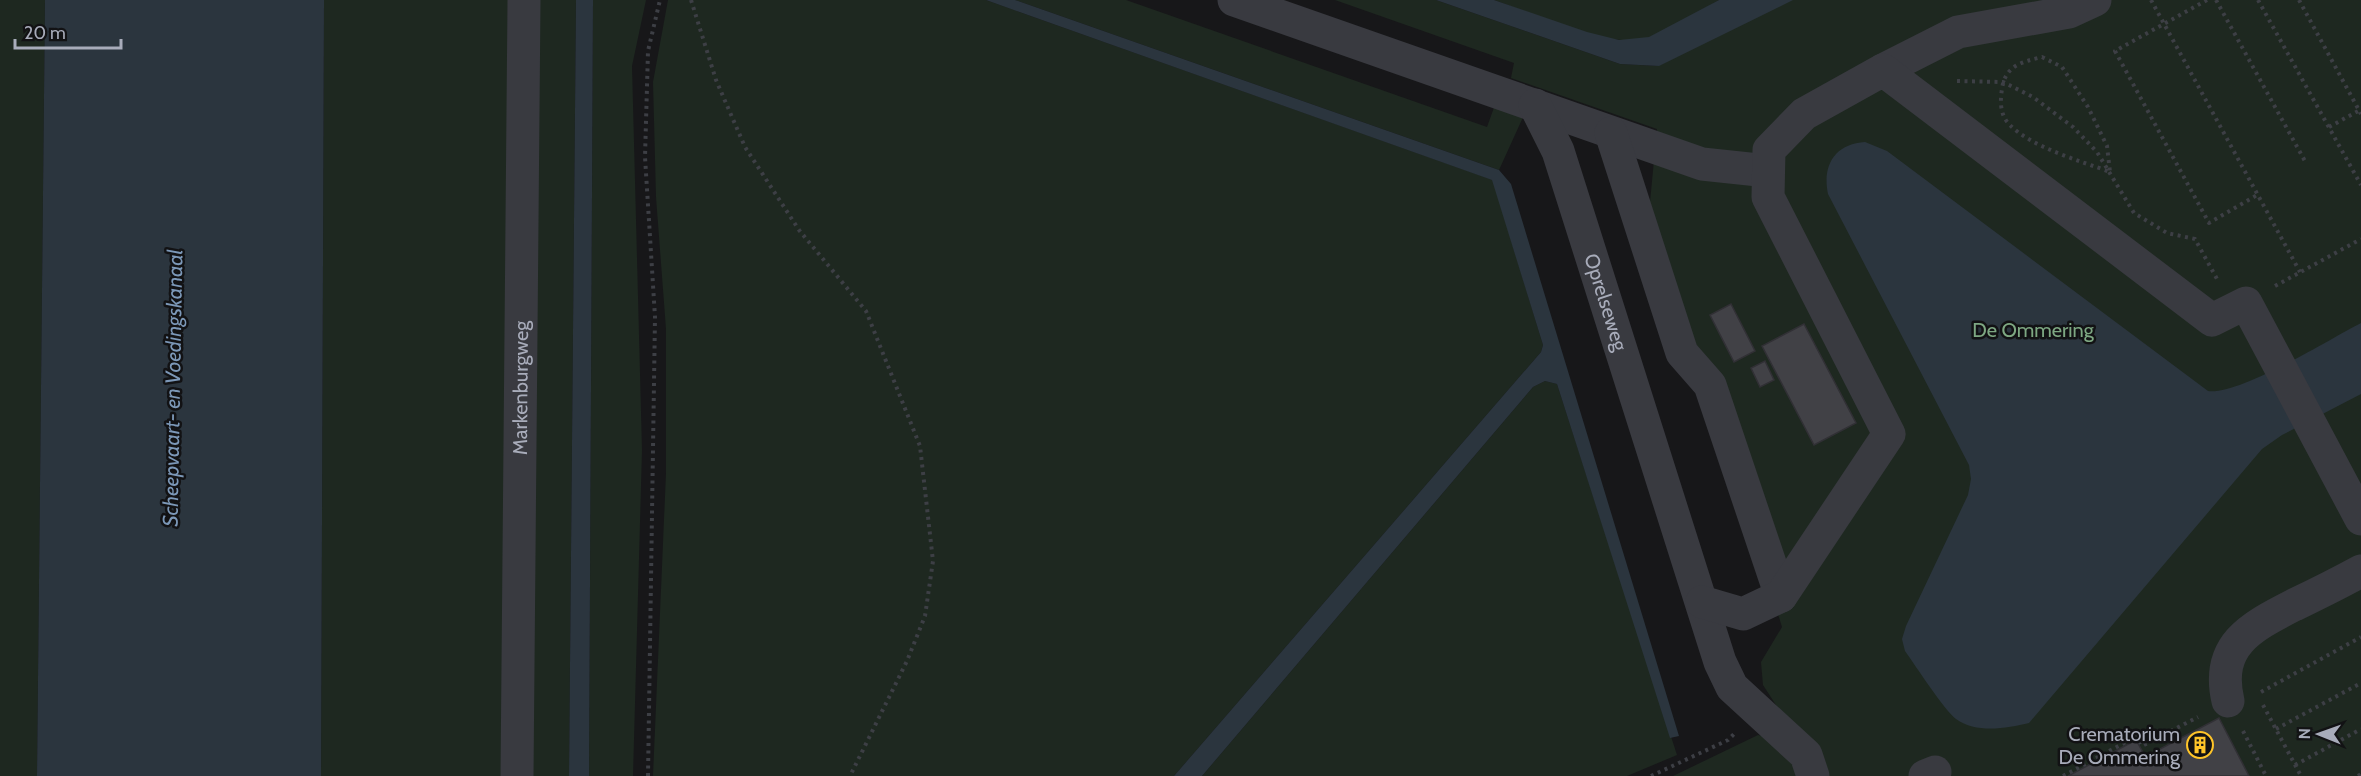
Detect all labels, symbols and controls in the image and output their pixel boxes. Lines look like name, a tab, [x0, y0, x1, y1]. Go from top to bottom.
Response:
scale bar	[15, 12, 122, 50]
text: 20 m	[24, 22, 66, 44]
water label: Scheepvaart- en Voedingskanaal	[158, 249, 187, 527]
street label: Oprelseweg	[1579, 251, 1633, 355]
park label: De Ommering	[1972, 318, 2095, 342]
street label: Markenburgweg	[508, 320, 533, 455]
north arrow	[2289, 704, 2349, 764]
place label: Crematorium De Ommering	[2059, 722, 2181, 769]
text: N	[2295, 728, 2314, 740]
building icon: Crematorium De Ommering	[2185, 730, 2215, 760]

